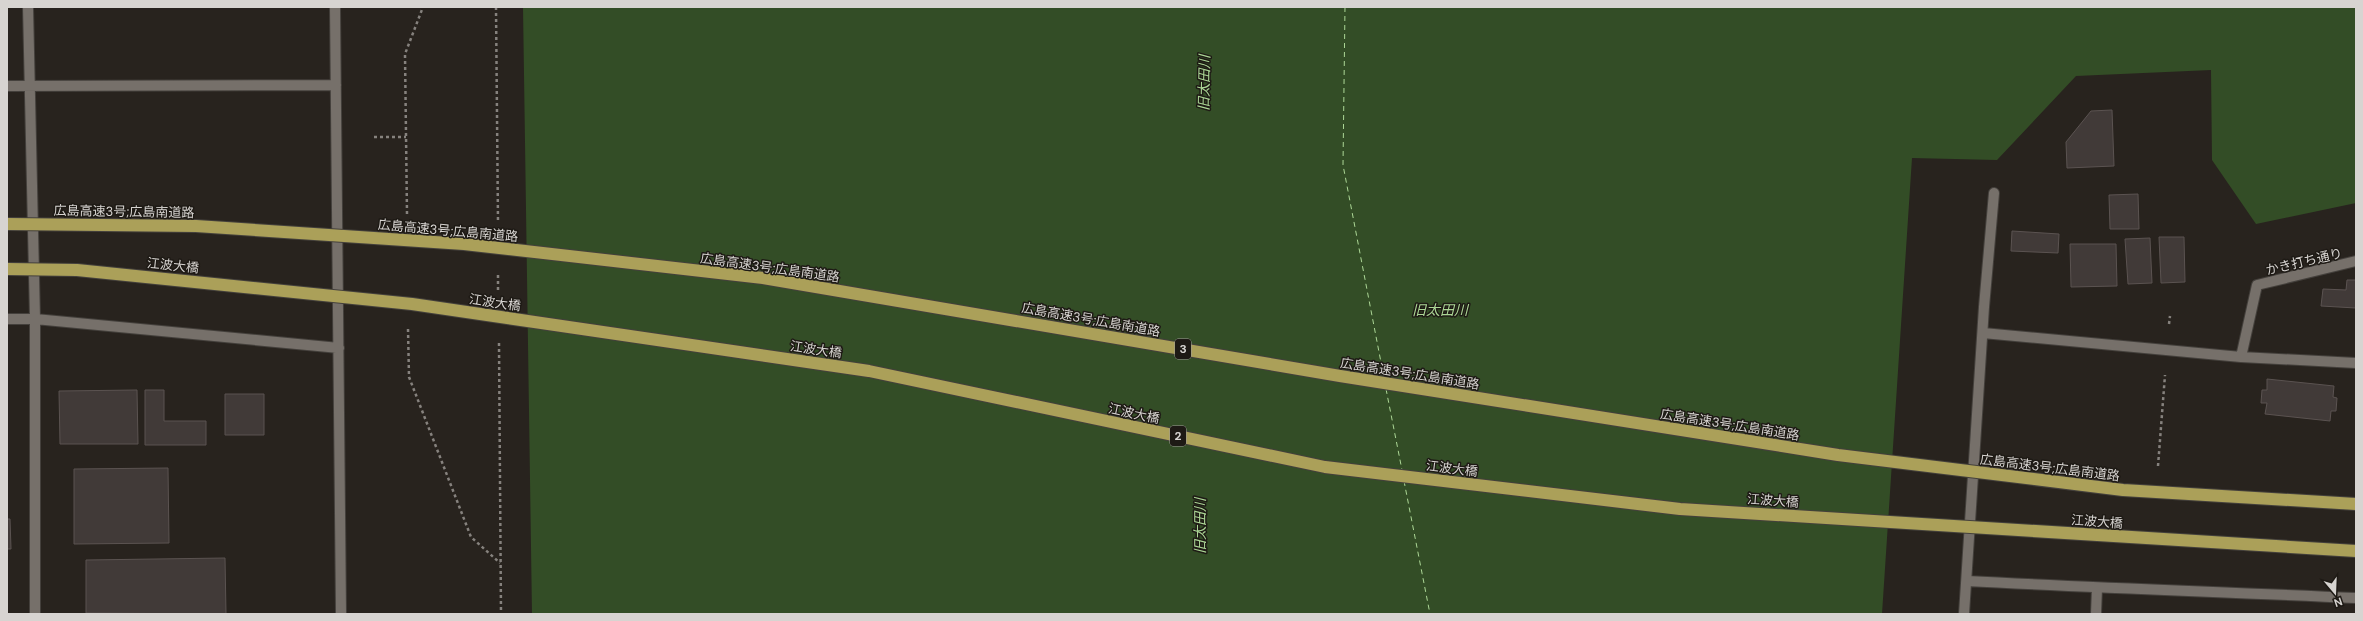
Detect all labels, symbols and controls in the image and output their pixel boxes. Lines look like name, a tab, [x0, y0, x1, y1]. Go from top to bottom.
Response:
water label: 旧太田川	[1195, 53, 1214, 111]
street label: 広島高速3号;広島南道路	[54, 202, 194, 221]
street label: 広島高速3号;広島南道路	[377, 216, 519, 245]
street label: かき打ち通り	[2264, 244, 2344, 279]
street label: 広島高速3号;広島南道路	[699, 249, 841, 286]
street label: 江波大橋	[146, 254, 200, 277]
street label: 江波大橋	[468, 290, 522, 315]
street label: 広島高速3号;広島南道路	[1020, 299, 1162, 340]
water label: 旧太田川	[1412, 301, 1470, 319]
street label: 江波大橋	[789, 337, 843, 362]
road number: 3	[1175, 339, 1191, 359]
street label: 広島高速3号;広島南道路	[1339, 354, 1481, 393]
street label: 江波大橋	[1107, 400, 1161, 427]
street label: 広島高速3号;広島南道路	[1659, 405, 1801, 444]
road number: 2	[1170, 426, 1186, 446]
street label: 広島高速3号;広島南道路	[1979, 450, 2121, 485]
street label: 江波大橋	[1425, 457, 1479, 480]
street label: 江波大橋	[1746, 490, 1800, 511]
water label: 旧太田川	[1191, 496, 1209, 554]
street label: 江波大橋	[2070, 511, 2124, 532]
north arrow	[2315, 573, 2355, 613]
text: N	[2332, 595, 2344, 610]

